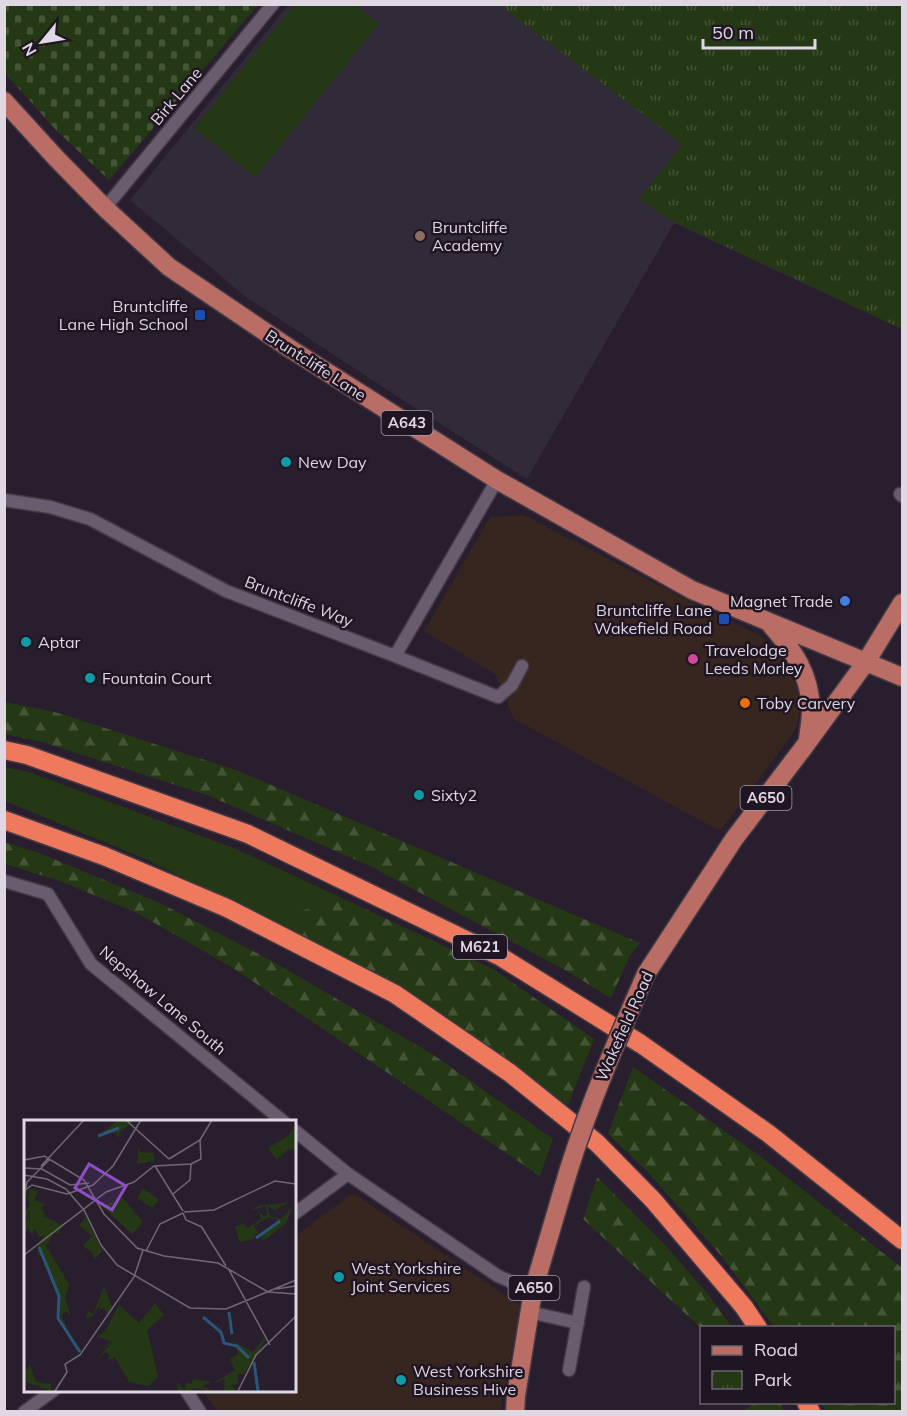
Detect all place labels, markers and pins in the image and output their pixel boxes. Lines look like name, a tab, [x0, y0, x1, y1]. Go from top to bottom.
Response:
place label: Bruntcliffe Academy	[432, 217, 507, 255]
marker: Bruntcliffe Academy	[413, 229, 427, 243]
place label: Bruntcliffe Lane High School	[59, 296, 188, 334]
marker: Bruntcliffe Lane High School	[193, 308, 207, 322]
place label: New Day	[298, 452, 367, 472]
marker: New Day	[279, 455, 293, 469]
place label: Magnet Trade	[730, 591, 833, 611]
marker: Magnet Trade	[838, 594, 852, 608]
place label: Bruntcliffe Lane Wakefield Road	[594, 600, 712, 638]
marker: Bruntcliffe Lane Wakefield Road	[717, 612, 731, 626]
place label: Aptar	[38, 632, 80, 652]
marker: Aptar	[19, 635, 33, 649]
place label: Travelodge Leeds Morley	[705, 640, 803, 678]
marker: Travelodge Leeds Morley	[686, 652, 700, 666]
place label: Fountain Court	[102, 668, 212, 688]
marker: Fountain Court	[83, 671, 97, 685]
place label: Toby Carvery	[757, 693, 856, 713]
marker: Toby Carvery	[738, 696, 752, 710]
place label: Sixty2	[431, 785, 477, 805]
marker: Sixty2	[412, 788, 426, 802]
place label: West Yorkshire Joint Services	[351, 1258, 461, 1296]
marker: West Yorkshire Joint Services	[332, 1270, 346, 1284]
place label: West Yorkshire Business Hive	[413, 1361, 523, 1399]
marker: West Yorkshire Business Hive	[394, 1373, 408, 1387]

